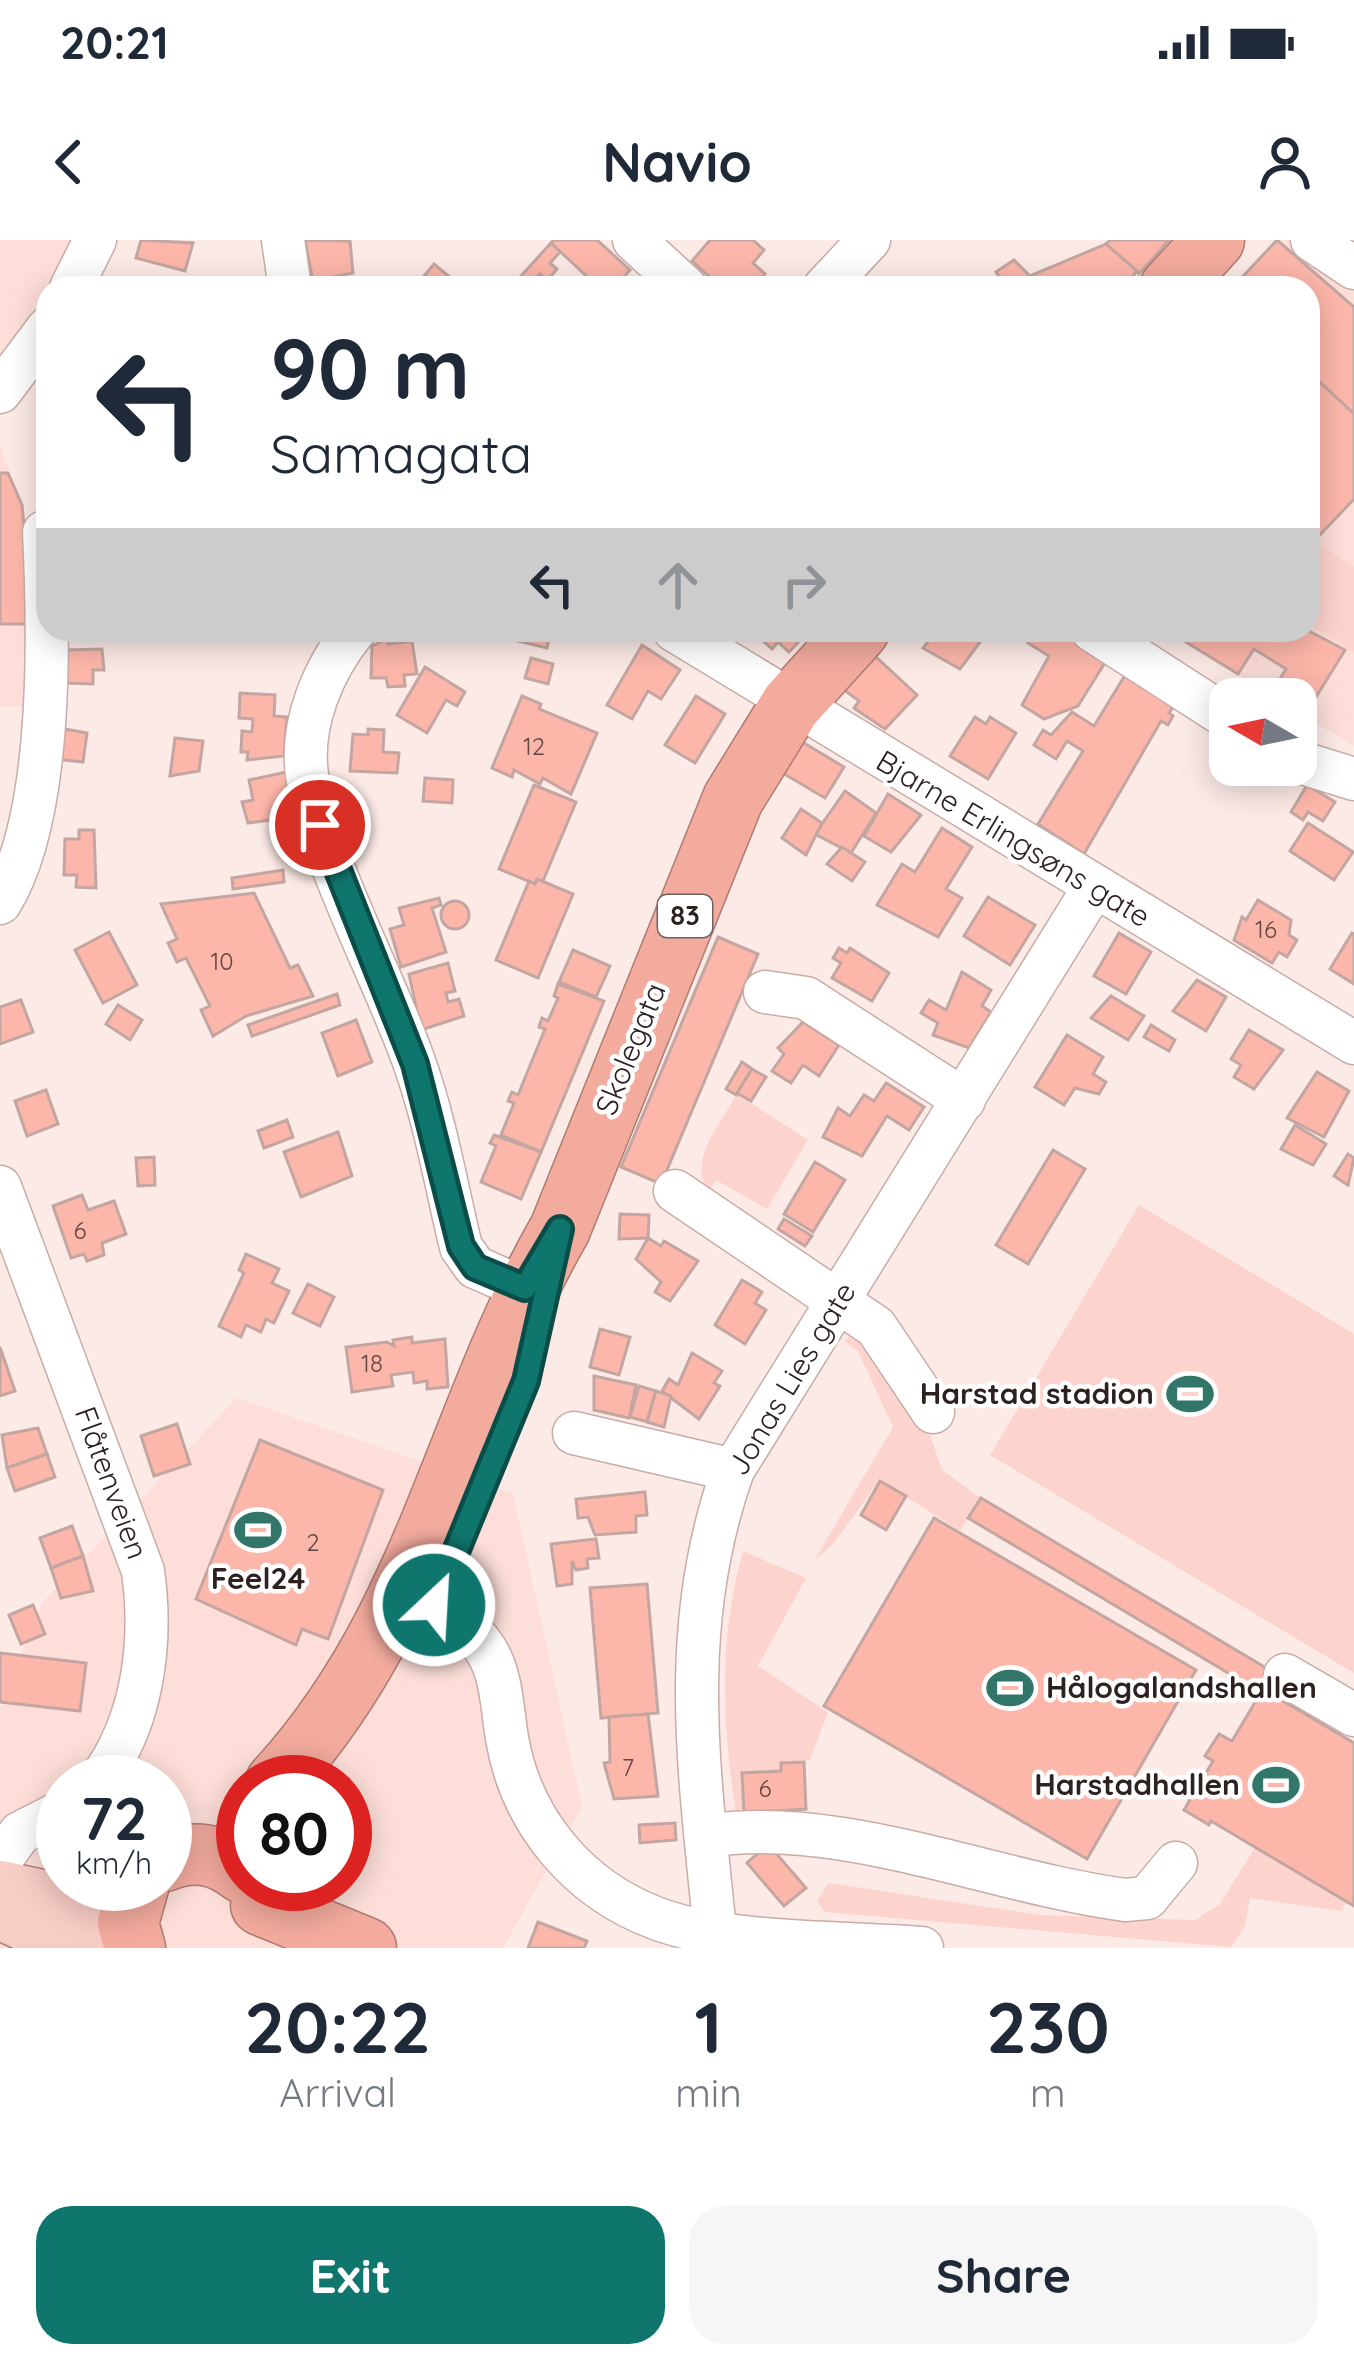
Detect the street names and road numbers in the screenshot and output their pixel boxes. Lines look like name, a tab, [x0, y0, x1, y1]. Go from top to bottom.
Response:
street label: Bjarne Erlingsøns gate	[870, 741, 1157, 935]
road number: 83	[658, 895, 712, 937]
street label: Skolegata	[586, 977, 674, 1120]
street label: Jonas Lies gate	[719, 1275, 864, 1482]
street label: Flåtenveien	[67, 1401, 157, 1564]

